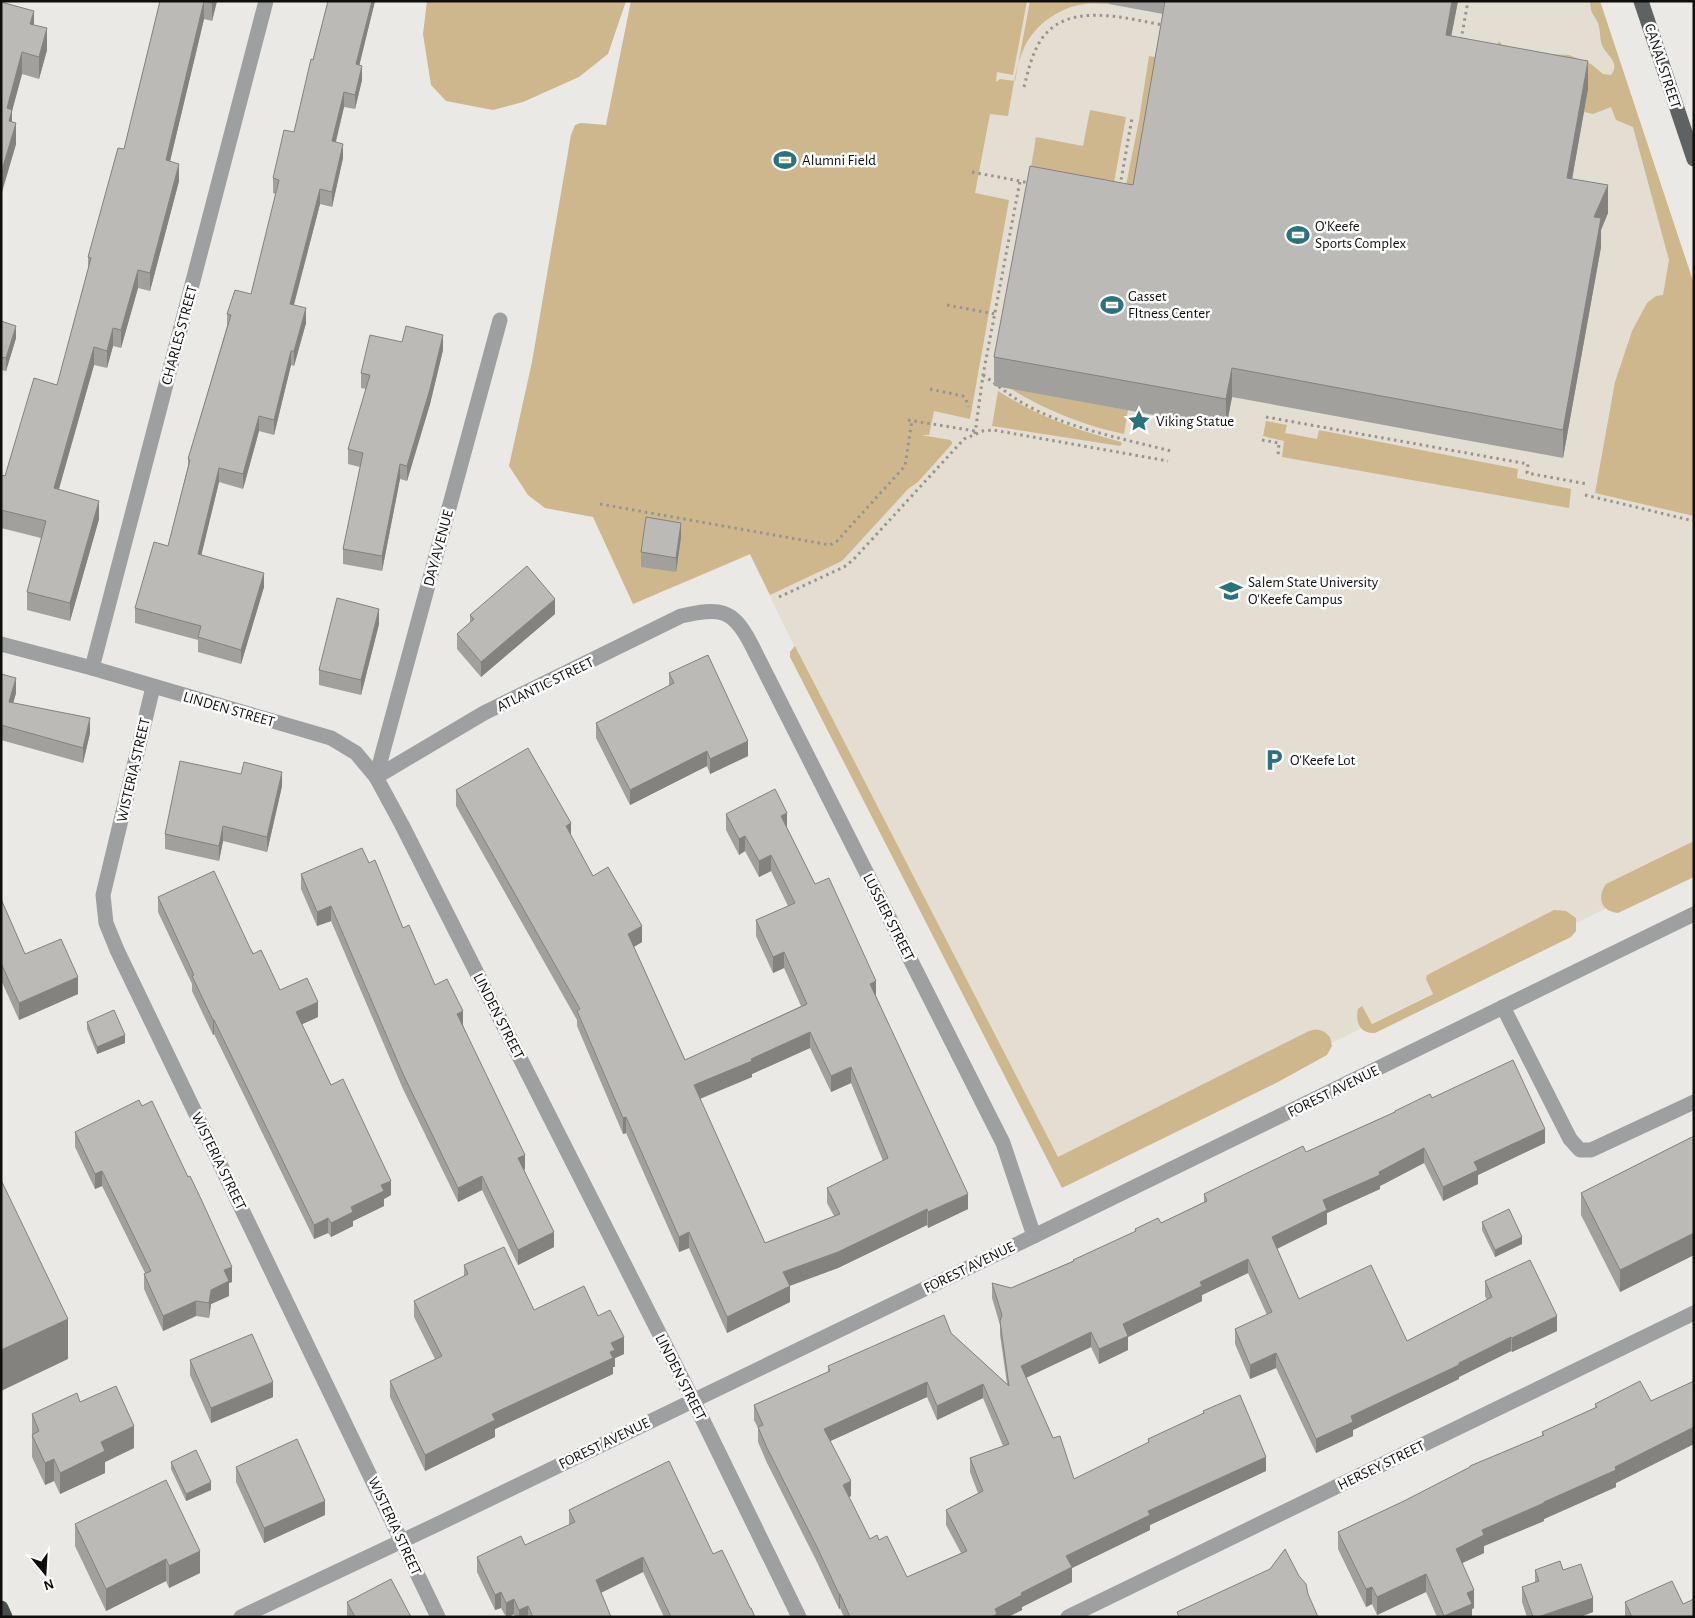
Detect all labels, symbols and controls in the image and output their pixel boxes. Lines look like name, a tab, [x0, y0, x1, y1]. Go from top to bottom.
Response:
street label: CANAL STREET	[1642, 22, 1684, 111]
sports icon: Alumni Field	[772, 147, 798, 173]
place label: Alumni Field	[802, 153, 876, 168]
place label: O'Keefe Sports Complex	[1315, 219, 1407, 251]
sports icon: O'Keefe Sports Complex	[1285, 222, 1311, 248]
street label: CHARLES STREET	[159, 283, 200, 387]
place label: Gasset FItness Center	[1128, 289, 1210, 321]
sports icon: Gasset FItness Center	[1099, 292, 1125, 318]
place icon: Viking Statue	[1126, 408, 1152, 434]
place label: Viking Statue	[1156, 414, 1234, 429]
street label: DAY AVENUE	[421, 508, 456, 588]
place label: Salem State University O'Keefe Campus	[1248, 575, 1379, 607]
school or university icon: Salem State University O'Keefe Campus	[1218, 578, 1244, 604]
street label: ATLANTIC STREET	[494, 654, 597, 714]
street label: LINDEN STREET	[181, 689, 277, 730]
street label: WISTERIA STREET	[114, 716, 153, 824]
parking icon: O'Keefe Lot	[1261, 747, 1287, 773]
place label: O'Keefe Lot	[1290, 753, 1356, 768]
street label: LUSSIER STREET	[860, 871, 917, 964]
street label: LINDEN STREET	[470, 971, 527, 1062]
street label: FOREST AVENUE	[1285, 1063, 1381, 1120]
street label: WISTERIA STREET	[188, 1110, 249, 1213]
street label: FOREST AVENUE	[921, 1239, 1017, 1296]
street label: LINDEN STREET	[652, 1332, 709, 1423]
street label: FOREST AVENUE	[556, 1415, 652, 1472]
street label: HERSEY STREET	[1335, 1438, 1428, 1493]
street label: WISTERIA STREET	[365, 1475, 424, 1578]
north arrow	[20, 1548, 70, 1598]
text: N	[42, 1576, 56, 1593]

